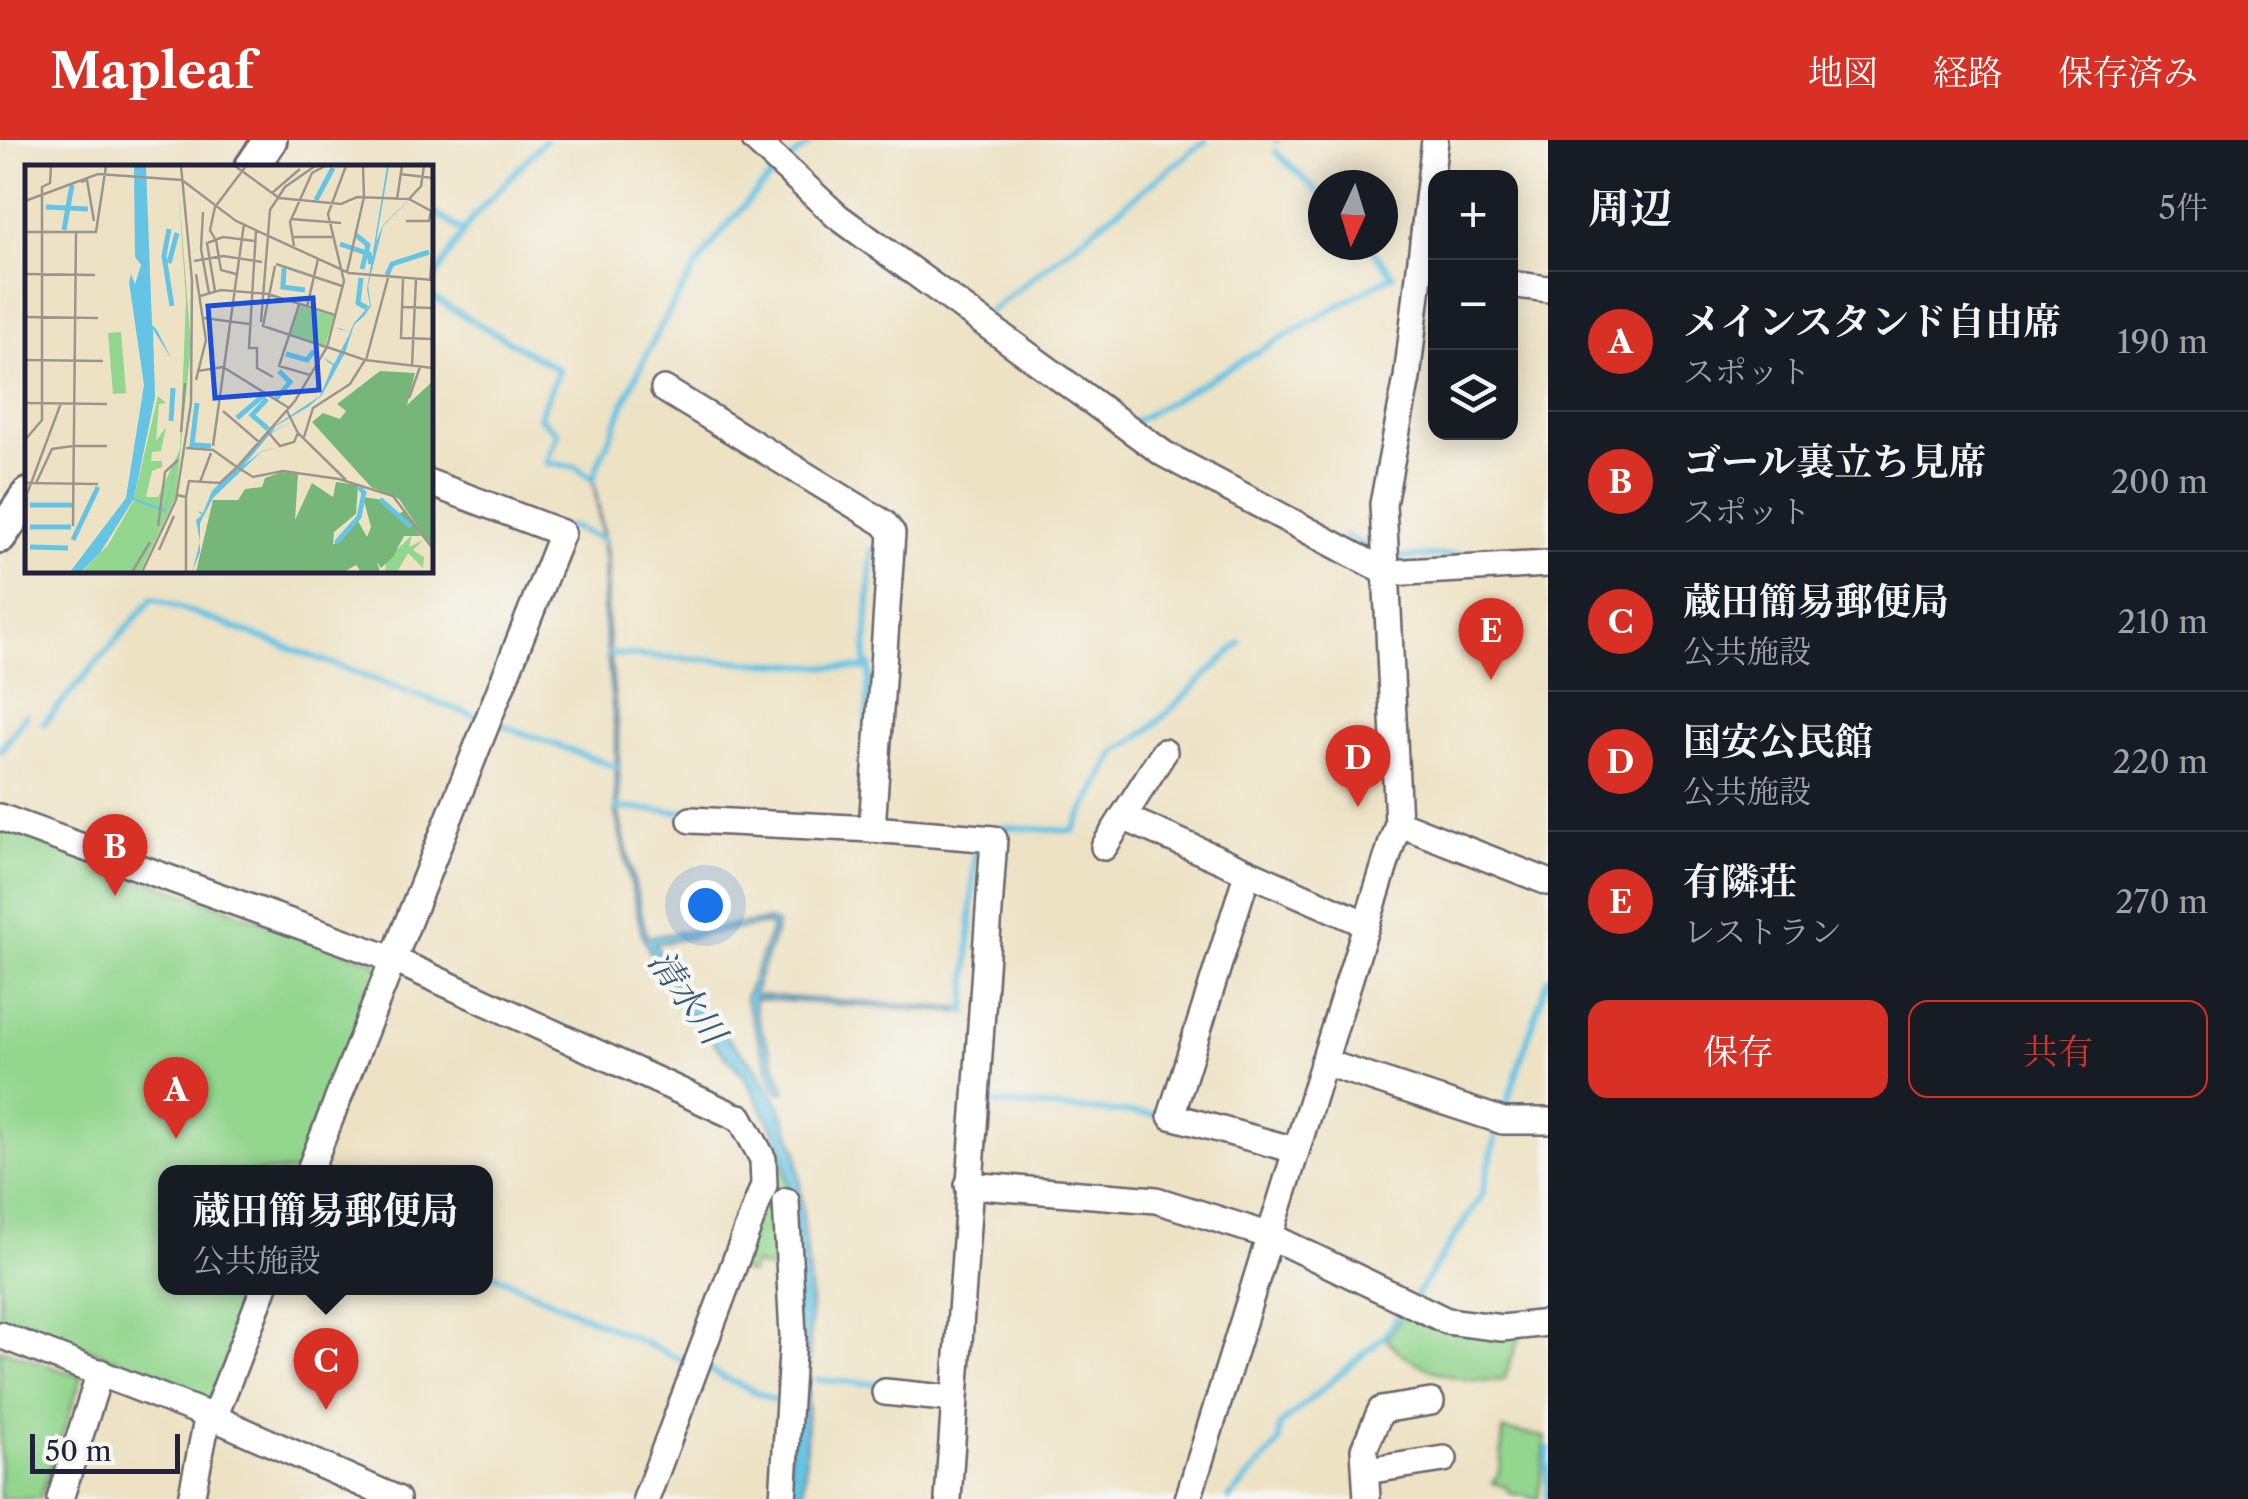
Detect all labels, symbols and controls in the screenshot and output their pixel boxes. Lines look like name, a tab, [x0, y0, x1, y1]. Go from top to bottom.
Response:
text: Mapleaf	[50, 41, 254, 100]
text: 地図	[1808, 51, 1878, 94]
text: 経路	[1933, 51, 2003, 94]
text: 保存済み	[2058, 51, 2198, 94]
inset map	[25, 165, 432, 572]
north arrow	[1308, 170, 1398, 260]
map controls	[1428, 170, 1518, 440]
button: +	[1428, 170, 1518, 260]
text: 周辺	[1588, 182, 1672, 234]
text: 5件	[2159, 188, 2208, 227]
button: −	[1428, 260, 1518, 350]
text: メインスタンド自由席	[1683, 298, 2061, 345]
text: A	[1608, 322, 1633, 361]
text: 190 m	[2117, 322, 2208, 361]
button: layers	[1428, 350, 1518, 440]
text: スポット	[1683, 352, 1811, 391]
text: ゴール裏立ち見席	[1683, 438, 1986, 485]
text: B	[1609, 462, 1632, 501]
text: 200 m	[2111, 462, 2208, 501]
text: スポット	[1683, 492, 1811, 531]
text: 蔵田簡易郵便局	[1683, 578, 1949, 625]
pin: E	[1458, 598, 1524, 680]
text: C	[1608, 602, 1633, 641]
text: 210 m	[2118, 602, 2208, 641]
text: 公共施設	[1683, 632, 1811, 671]
text: 国安公民館	[1683, 718, 1873, 765]
pin: D	[1326, 724, 1390, 807]
text: D	[1607, 742, 1634, 781]
text: 220 m	[2113, 742, 2208, 781]
text: 公共施設	[1683, 772, 1811, 811]
pin: B	[82, 814, 148, 896]
text: 有隣荘	[1683, 858, 1797, 905]
your location	[680, 880, 731, 931]
text: E	[1609, 882, 1632, 921]
text: 270 m	[2115, 882, 2208, 921]
text: レストラン	[1683, 912, 1842, 951]
water label: 清水川	[640, 941, 737, 1055]
button: 保存	[1588, 1000, 1888, 1098]
button: 共有	[1908, 1000, 2208, 1098]
pin: A	[144, 1056, 208, 1139]
popup	[158, 1165, 493, 1295]
text: 蔵田簡易郵便局	[192, 1187, 459, 1234]
text: 公共施設	[192, 1241, 321, 1280]
pin: C	[294, 1328, 358, 1410]
scale bar	[30, 1429, 180, 1474]
text: 50 m	[45, 1434, 112, 1468]

